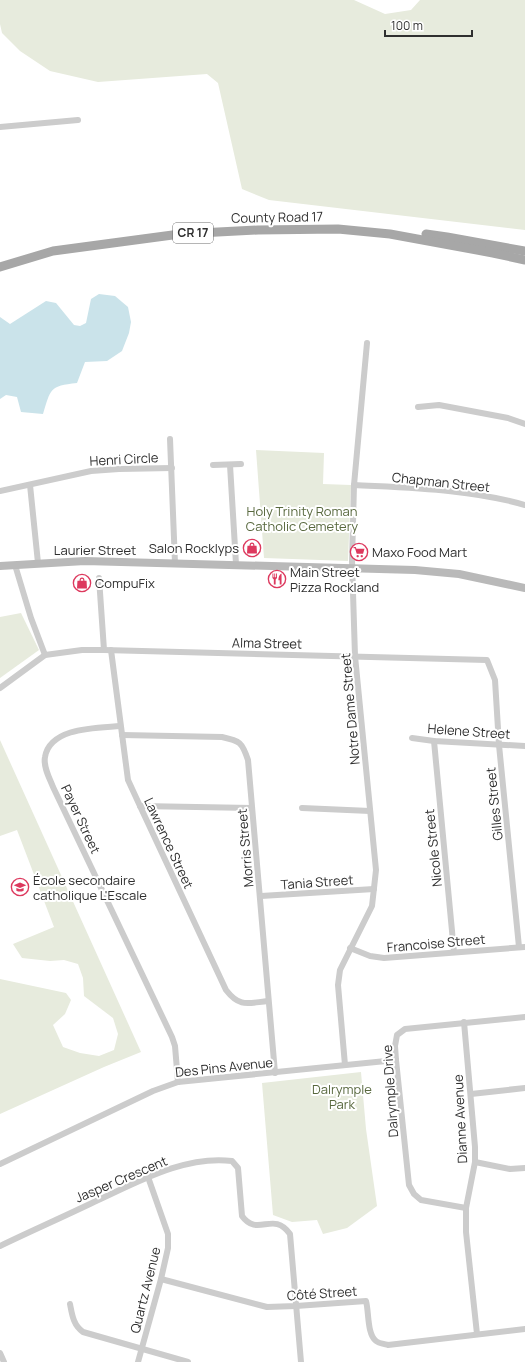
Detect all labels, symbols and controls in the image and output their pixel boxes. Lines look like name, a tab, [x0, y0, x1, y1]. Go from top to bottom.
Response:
scale bar	[385, 12, 472, 38]
text: 100 m	[391, 17, 423, 34]
street label: County Road 17	[231, 207, 323, 227]
road number: CR 17	[173, 223, 213, 243]
street label: Henri Circle	[89, 448, 159, 470]
street label: Chapman Street	[391, 468, 491, 496]
park label: Holy Trinity Roman Catholic Cemetery	[246, 502, 358, 535]
shop icon: Salon Rocklyps	[242, 538, 262, 558]
place label: Salon Rocklyps	[149, 539, 239, 557]
street label: Laurier Street	[54, 541, 136, 559]
supermarket icon: Maxo Food Mart	[349, 542, 369, 562]
place label: Maxo Food Mart	[372, 543, 467, 561]
place label: Main Street Pizza Rockland	[290, 563, 379, 596]
restaurant icon: Main Street Pizza Rockland	[267, 569, 287, 589]
shop icon: CompuFix	[72, 573, 92, 593]
place label: CompuFix	[95, 574, 155, 592]
street label: Alma Street	[232, 633, 302, 653]
street label: Notre Dame Street	[336, 652, 364, 766]
street label: Helene Street	[427, 719, 511, 743]
street label: Gilles Street	[481, 767, 507, 841]
street label: Payer Street	[57, 782, 105, 856]
street label: Lawrence Street	[140, 795, 198, 891]
street label: Morris Street	[233, 808, 257, 888]
street label: Nicole Street	[420, 808, 446, 888]
street label: Tania Street	[280, 870, 354, 894]
place label: École secondaire catholique L'Escale	[33, 871, 147, 904]
school or university icon: École secondaire catholique L'Escale	[10, 877, 30, 897]
street label: Francoise Street	[386, 930, 486, 956]
street label: Dalrymple Drive	[378, 1044, 402, 1138]
street label: Des Pins Avenue	[174, 1053, 274, 1081]
street label: Dianne Avenue	[449, 1074, 471, 1164]
park label: Dalrymple Park	[312, 1080, 372, 1113]
street label: Jasper Crescent	[72, 1152, 170, 1206]
street label: Quartz Avenue	[126, 1245, 165, 1335]
street label: Côté Street	[286, 1282, 358, 1304]

